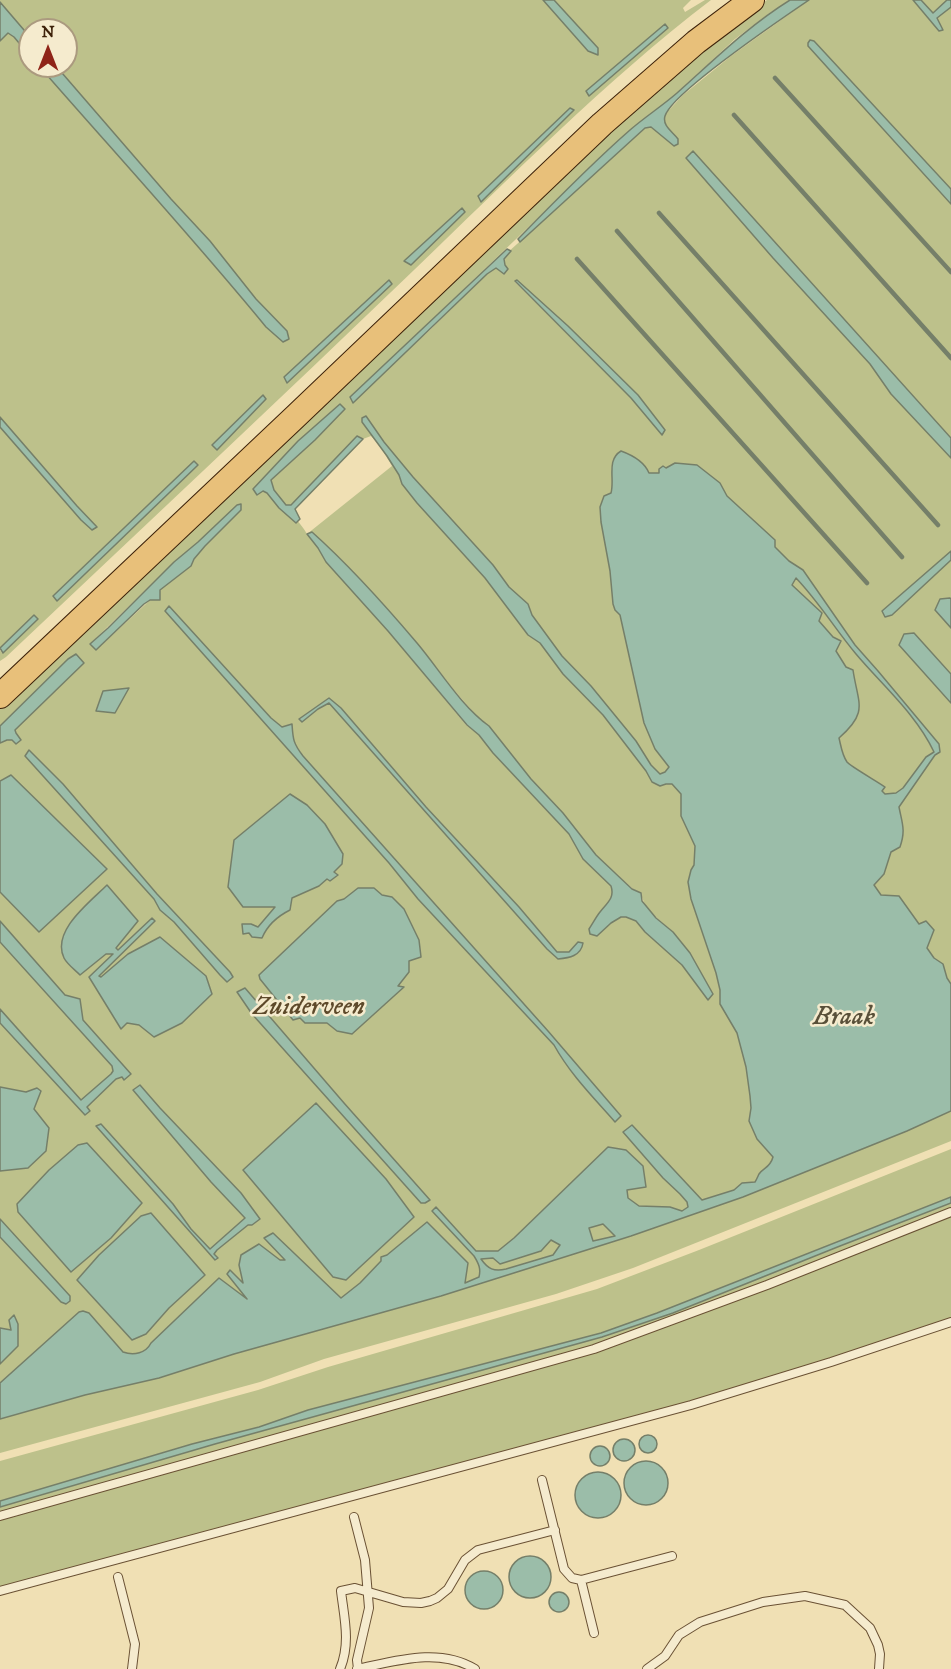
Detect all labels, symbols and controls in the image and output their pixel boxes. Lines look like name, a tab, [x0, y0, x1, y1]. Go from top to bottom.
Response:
north arrow	[18, 18, 78, 78]
text: N	[41, 22, 55, 42]
park label: Zuiderveen	[253, 993, 365, 1025]
water label: Braak	[813, 1002, 875, 1034]

